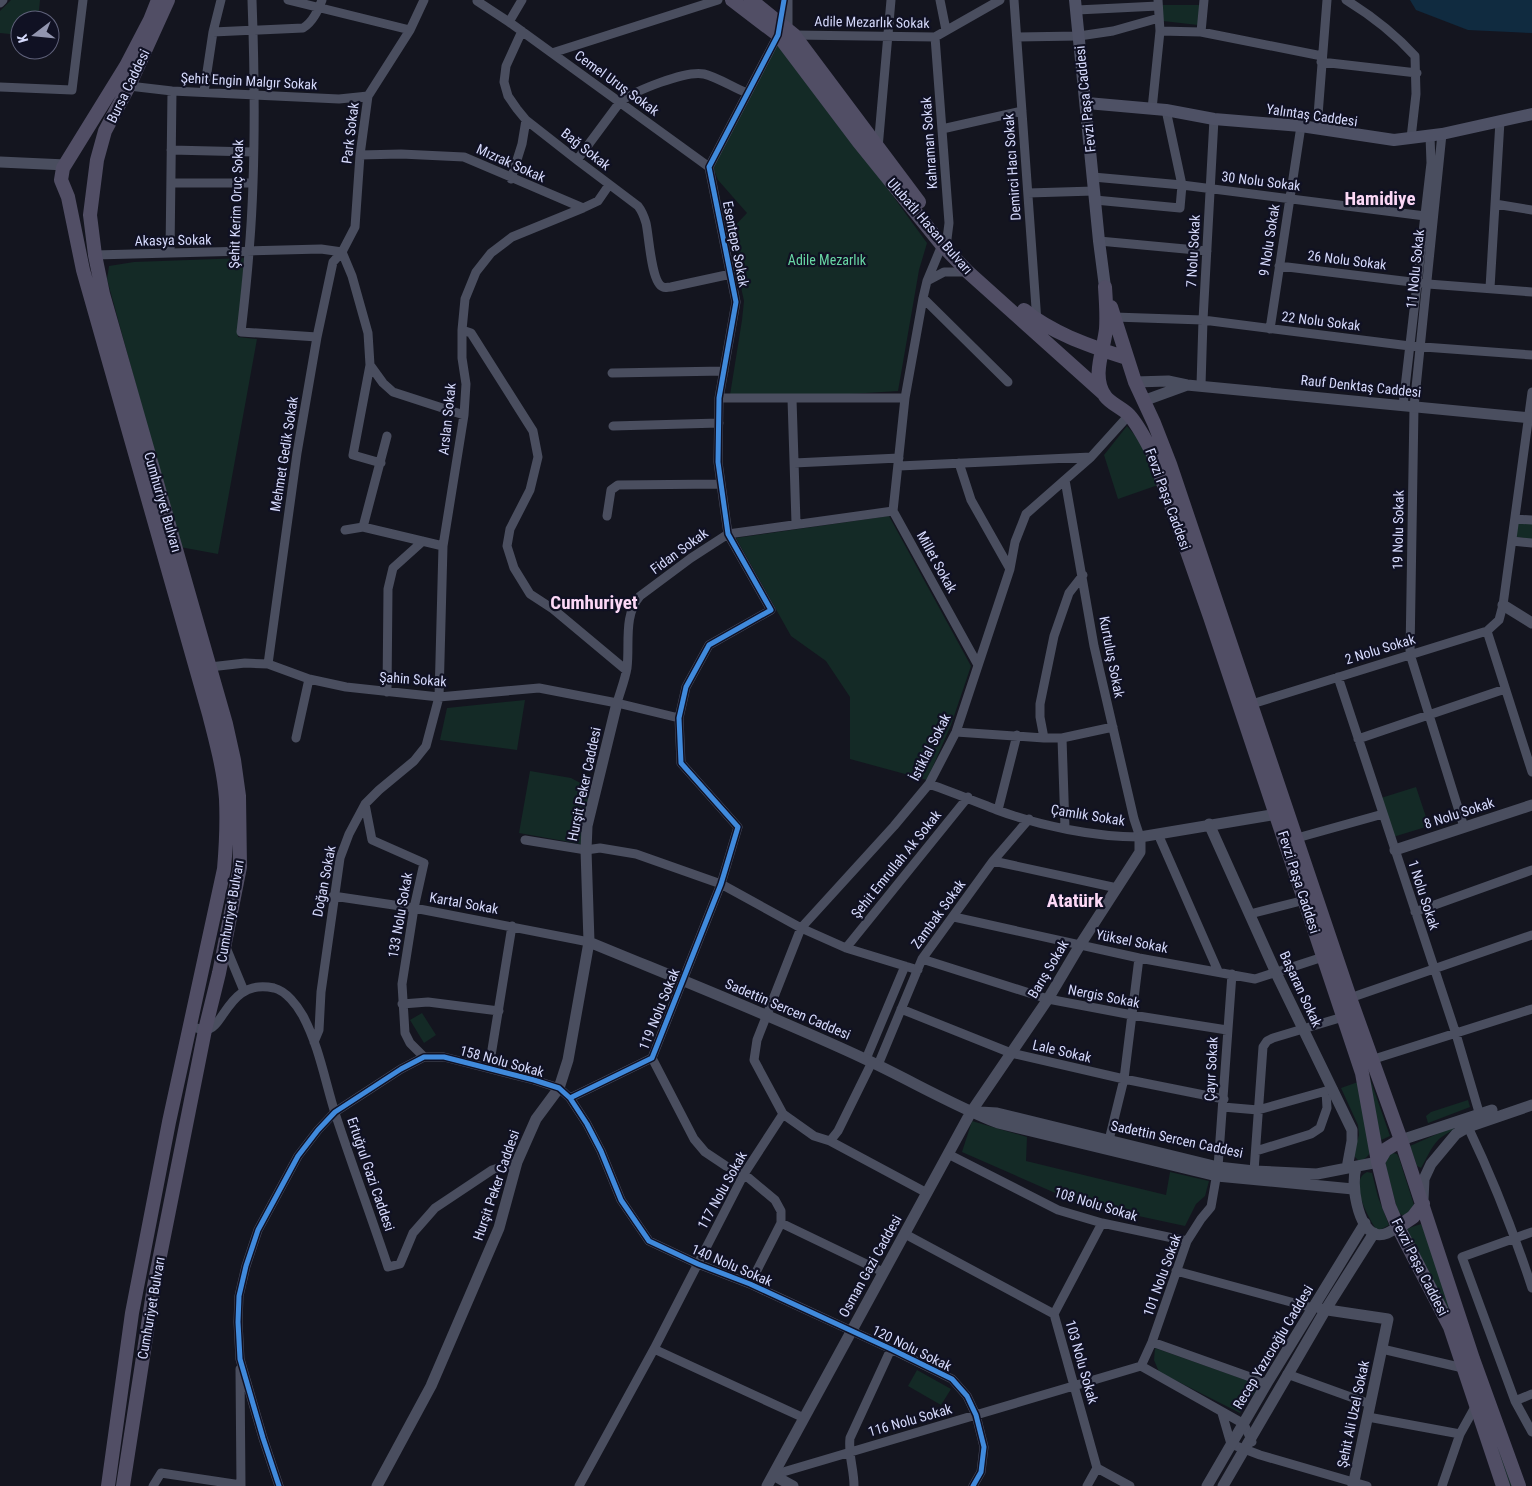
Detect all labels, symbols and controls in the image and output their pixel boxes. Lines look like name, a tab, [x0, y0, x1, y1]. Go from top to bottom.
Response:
north arrow	[10, 10, 60, 60]
street label: Adile Mezarlık Sokak	[814, 13, 930, 31]
text: K	[14, 32, 31, 45]
street label: Fevzi Paşa Caddesi	[1071, 45, 1099, 153]
street label: Bursa Caddesi	[103, 47, 153, 125]
street label: Cemel Uruş Sokak	[572, 47, 663, 119]
street label: Şehit Engin Malgır Sokak	[180, 69, 318, 93]
street label: Kahraman Sokak	[918, 96, 940, 190]
street label: Park Sokak	[338, 101, 362, 165]
street label: Yalıntaş Caddesi	[1265, 101, 1359, 129]
street label: Demirci Hacı Sokak	[1000, 112, 1024, 221]
street label: Bağ Sokak	[558, 125, 614, 174]
street label: Şehit Kerim Oruç Sokak	[226, 139, 246, 269]
street label: Mızrak Sokak	[474, 141, 549, 186]
street label: 30 Nolu Sokak	[1221, 168, 1302, 194]
street label: Ulubatlı Hasan Bulvarı	[884, 175, 976, 277]
district label: Hamidiye	[1344, 187, 1416, 210]
street label: Esentepe Sokak	[720, 199, 752, 289]
street label: 9 Nolu Sokak	[1255, 202, 1283, 277]
street label: 7 Nolu Sokak	[1183, 214, 1203, 288]
street label: 11 Nolu Sokak	[1403, 228, 1427, 309]
street label: Akasya Sokak	[134, 231, 212, 249]
street label: 26 Nolu Sokak	[1307, 247, 1388, 273]
park label: Adile Mezarlık	[788, 252, 867, 268]
street label: 22 Nolu Sokak	[1281, 308, 1362, 334]
street label: Rauf Denktaş Caddesi	[1300, 372, 1422, 400]
street label: Arslan Sokak	[435, 382, 459, 456]
street label: Mehmet Gedik Sokak	[267, 395, 301, 513]
street label: Fevzi Paşa Caddesi	[1142, 446, 1194, 552]
street label: Cumhuriyet Bulvarı	[141, 450, 185, 554]
street label: 19 Nolu Sokak	[1389, 489, 1407, 570]
street label: Fidan Sokak	[647, 524, 711, 577]
street label: Millet Sokak	[914, 528, 961, 596]
district label: Cumhuriyet	[550, 591, 638, 614]
street label: Kurtuluş Sokak	[1096, 615, 1128, 700]
street label: 2 Nolu Sokak	[1343, 631, 1418, 667]
street label: Şahin Sokak	[379, 669, 448, 689]
street label: İstiklal Sokak	[906, 710, 954, 783]
street label: Hurşit Peker Caddesi	[564, 726, 604, 842]
street label: 8 Nolu Sokak	[1422, 794, 1497, 832]
street label: Çamlık Sokak	[1050, 801, 1127, 829]
street label: Şehit Emrullah Ak Sokak	[848, 806, 945, 921]
street label: Fevzi Paşa Caddesi	[1275, 829, 1323, 935]
street label: Doğan Sokak	[309, 843, 339, 918]
street label: 1 Nolu Sokak	[1405, 858, 1443, 933]
street label: Cumhuriyet Bulvarı	[213, 859, 247, 963]
street label: 133 Nolu Sokak	[385, 870, 416, 959]
street label: Zambak Sokak	[908, 876, 969, 952]
street label: Kartal Sokak	[428, 889, 500, 917]
district label: Atatürk	[1047, 889, 1104, 912]
street label: Yüksel Sokak	[1095, 926, 1170, 956]
street label: Barış Sokak	[1024, 936, 1072, 1001]
street label: Başaran Sokak	[1276, 949, 1326, 1030]
street label: 119 Nolu Sokak	[635, 965, 683, 1052]
street label: Sadettin Sercen Caddesi	[723, 975, 853, 1043]
street label: Nergis Sokak	[1067, 981, 1142, 1011]
street label: Lale Sokak	[1031, 1036, 1094, 1066]
street label: Çayır Sokak	[1201, 1036, 1221, 1102]
street label: 158 Nolu Sokak	[458, 1042, 546, 1080]
street label: Ertuğrul Gazi Caddesi	[344, 1115, 398, 1233]
street label: Sadettin Sercen Caddesi	[1109, 1117, 1245, 1161]
street label: Hurşit Peker Caddesi	[470, 1128, 522, 1242]
street label: 117 Nolu Sokak	[694, 1148, 750, 1232]
street label: 108 Nolu Sokak	[1052, 1184, 1140, 1224]
street label: Osman Gazi Caddesi	[835, 1212, 905, 1320]
street label: Fevzi Paşa Caddesi	[1389, 1216, 1451, 1318]
street label: 101 Nolu Sokak	[1140, 1231, 1185, 1318]
street label: 140 Nolu Sokak	[689, 1241, 776, 1290]
street label: Cumhuriyet Bulvarı	[134, 1256, 168, 1360]
street label: Recep Yazıcıoğlu Caddesi	[1230, 1282, 1316, 1412]
street label: 103 Nolu Sokak	[1062, 1318, 1102, 1406]
street label: 120 Nolu Sokak	[870, 1322, 955, 1374]
street label: Şehit Ali Uzel Sokak	[1334, 1358, 1372, 1469]
street label: 116 Nolu Sokak	[866, 1400, 954, 1440]

